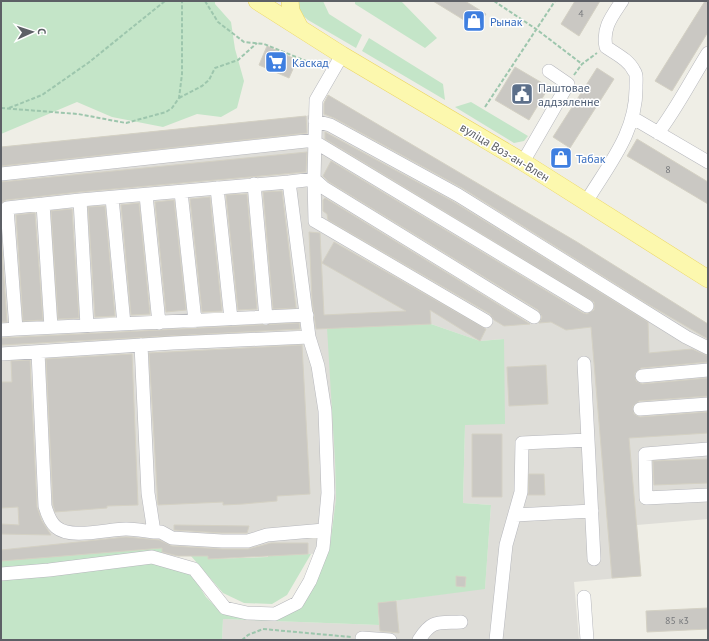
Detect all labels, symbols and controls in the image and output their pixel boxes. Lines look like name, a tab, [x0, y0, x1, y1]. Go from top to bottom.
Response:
house number: 4	[578, 7, 584, 20]
shop icon: Рынак	[461, 8, 487, 34]
north arrow	[12, 12, 52, 52]
place label: Рынак	[490, 14, 523, 29]
text: С	[35, 28, 49, 35]
supermarket icon: Каскад	[263, 49, 289, 75]
place label: Каскад	[292, 55, 329, 70]
place label: Паштовае аддзяленне	[538, 80, 599, 109]
public building icon: Паштовае аддзяленне	[509, 81, 535, 107]
street label: вуліца Воз-ан-Влен	[457, 119, 553, 185]
shop icon: Табак	[548, 145, 574, 171]
place label: Табак	[576, 151, 606, 166]
house number: 8	[665, 163, 671, 176]
house number: 85 к3	[665, 614, 689, 627]

